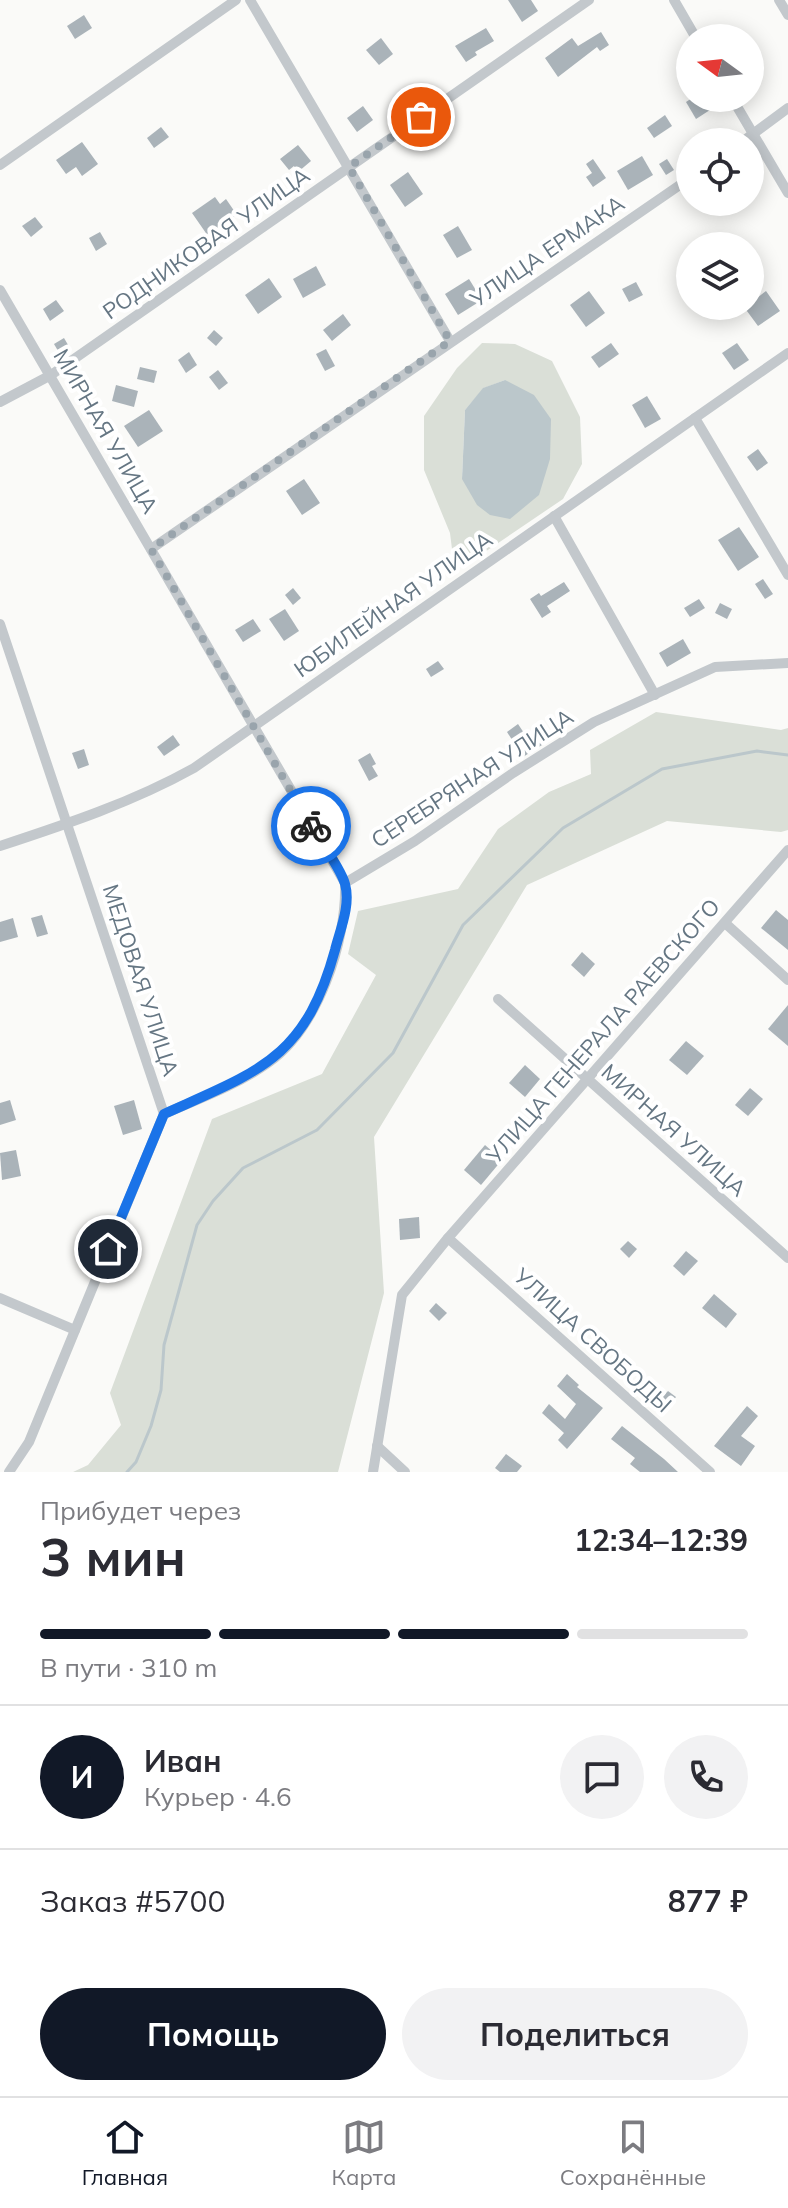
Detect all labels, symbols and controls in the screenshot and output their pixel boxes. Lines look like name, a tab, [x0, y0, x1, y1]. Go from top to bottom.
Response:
north arrow	[676, 24, 764, 112]
map controls	[676, 24, 764, 320]
pin	[387, 83, 455, 151]
icon: bag	[399, 95, 443, 139]
button: locate	[676, 128, 764, 216]
street label: РОДНИКОВАЯ УЛИЦА	[97, 161, 315, 325]
street label: УЛИЦА ЕРМАКА	[464, 189, 629, 313]
button: layers	[676, 232, 764, 320]
street label: МИРНАЯ УЛИЦА	[48, 344, 164, 518]
street label: ЮБИЛЕЙНАЯ УЛИЦА	[288, 525, 498, 683]
street label: СЕРЕБРЯНАЯ УЛИЦА	[366, 702, 578, 854]
courier	[271, 786, 351, 866]
icon: bike	[289, 804, 333, 848]
street label: МЕДОВАЯ УЛИЦА	[97, 881, 185, 1079]
street label: УЛИЦА ГЕНЕРАЛА РАЕВСКОГО	[480, 893, 726, 1170]
street label: МИРНАЯ УЛИЦА	[596, 1058, 752, 1202]
pin	[74, 1215, 142, 1283]
icon: home	[86, 1227, 130, 1271]
street label: УЛИЦА СВОБОДЫ	[508, 1261, 678, 1418]
text: Прибудет через	[40, 1494, 241, 1527]
text: 12:34–12:39	[574, 1521, 748, 1559]
text: 3 мин	[40, 1524, 186, 1589]
text: В пути · 310 m	[40, 1651, 217, 1684]
button: chat	[560, 1735, 644, 1819]
button: phone	[664, 1735, 748, 1819]
text: Иван	[144, 1742, 222, 1780]
text: И	[71, 1758, 93, 1796]
text: Курьер · 4.6	[144, 1780, 292, 1813]
text: Заказ #5700	[40, 1882, 225, 1920]
text: 877 ₽	[668, 1882, 748, 1920]
button: Помощь	[40, 1988, 386, 2080]
button: Поделиться	[402, 1988, 748, 2080]
tab: Главная	[82, 2115, 168, 2191]
tab: Карта	[332, 2115, 396, 2191]
tab: Сохранённые	[560, 2115, 706, 2191]

